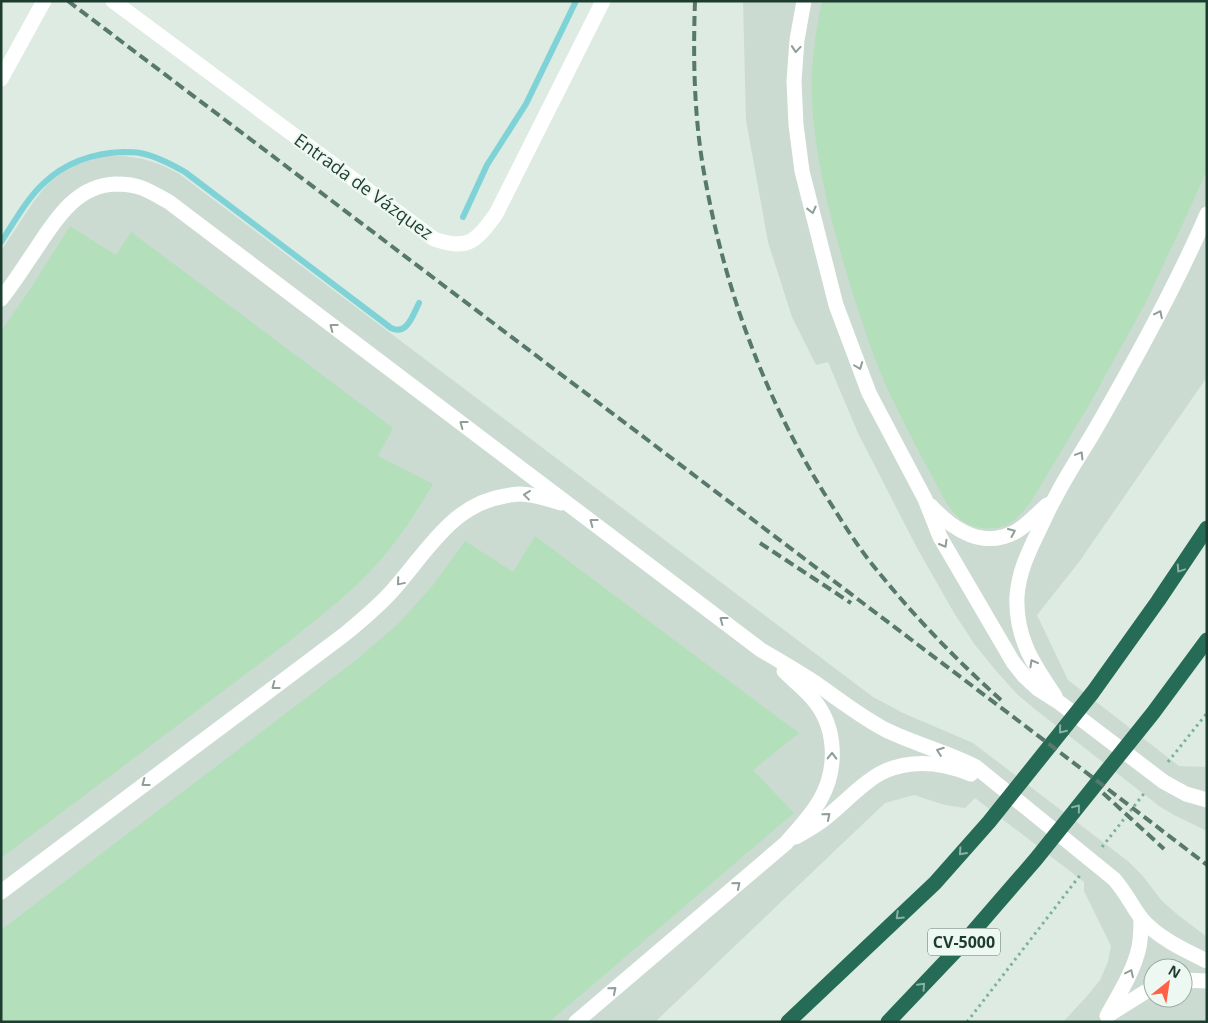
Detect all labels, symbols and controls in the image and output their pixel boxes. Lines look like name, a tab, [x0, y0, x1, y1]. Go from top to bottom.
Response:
one-way arrow	[791, 46, 802, 54]
street label: Entrada de Vázquez	[290, 127, 438, 245]
one-way arrow	[806, 206, 817, 215]
one-way arrow	[1153, 310, 1164, 319]
one-way arrow	[330, 324, 339, 332]
one-way arrow	[853, 361, 863, 369]
one-way arrow	[460, 422, 469, 430]
one-way arrow	[1073, 452, 1083, 461]
one-way arrow	[523, 490, 531, 501]
one-way arrow	[590, 520, 599, 528]
one-way arrow	[1007, 528, 1016, 539]
one-way arrow	[938, 539, 948, 548]
one-way arrow	[1177, 563, 1186, 572]
one-way arrow	[397, 576, 405, 585]
one-way arrow	[720, 618, 729, 626]
one-way arrow	[1029, 659, 1039, 668]
one-way arrow	[271, 680, 281, 689]
one-way arrow	[1059, 725, 1068, 734]
one-way arrow	[936, 747, 945, 757]
one-way arrow	[827, 751, 837, 759]
one-way arrow	[142, 778, 151, 786]
one-way arrow	[1072, 805, 1080, 814]
one-way arrow	[821, 814, 830, 822]
one-way arrow	[959, 847, 968, 856]
one-way arrow	[731, 881, 740, 890]
one-way arrow	[896, 910, 905, 919]
road number: CV-5000	[928, 929, 1000, 956]
north arrow	[1143, 958, 1193, 1008]
text: N	[1165, 960, 1184, 982]
one-way arrow	[1123, 969, 1134, 978]
one-way arrow	[916, 983, 925, 992]
one-way arrow	[607, 987, 616, 996]

